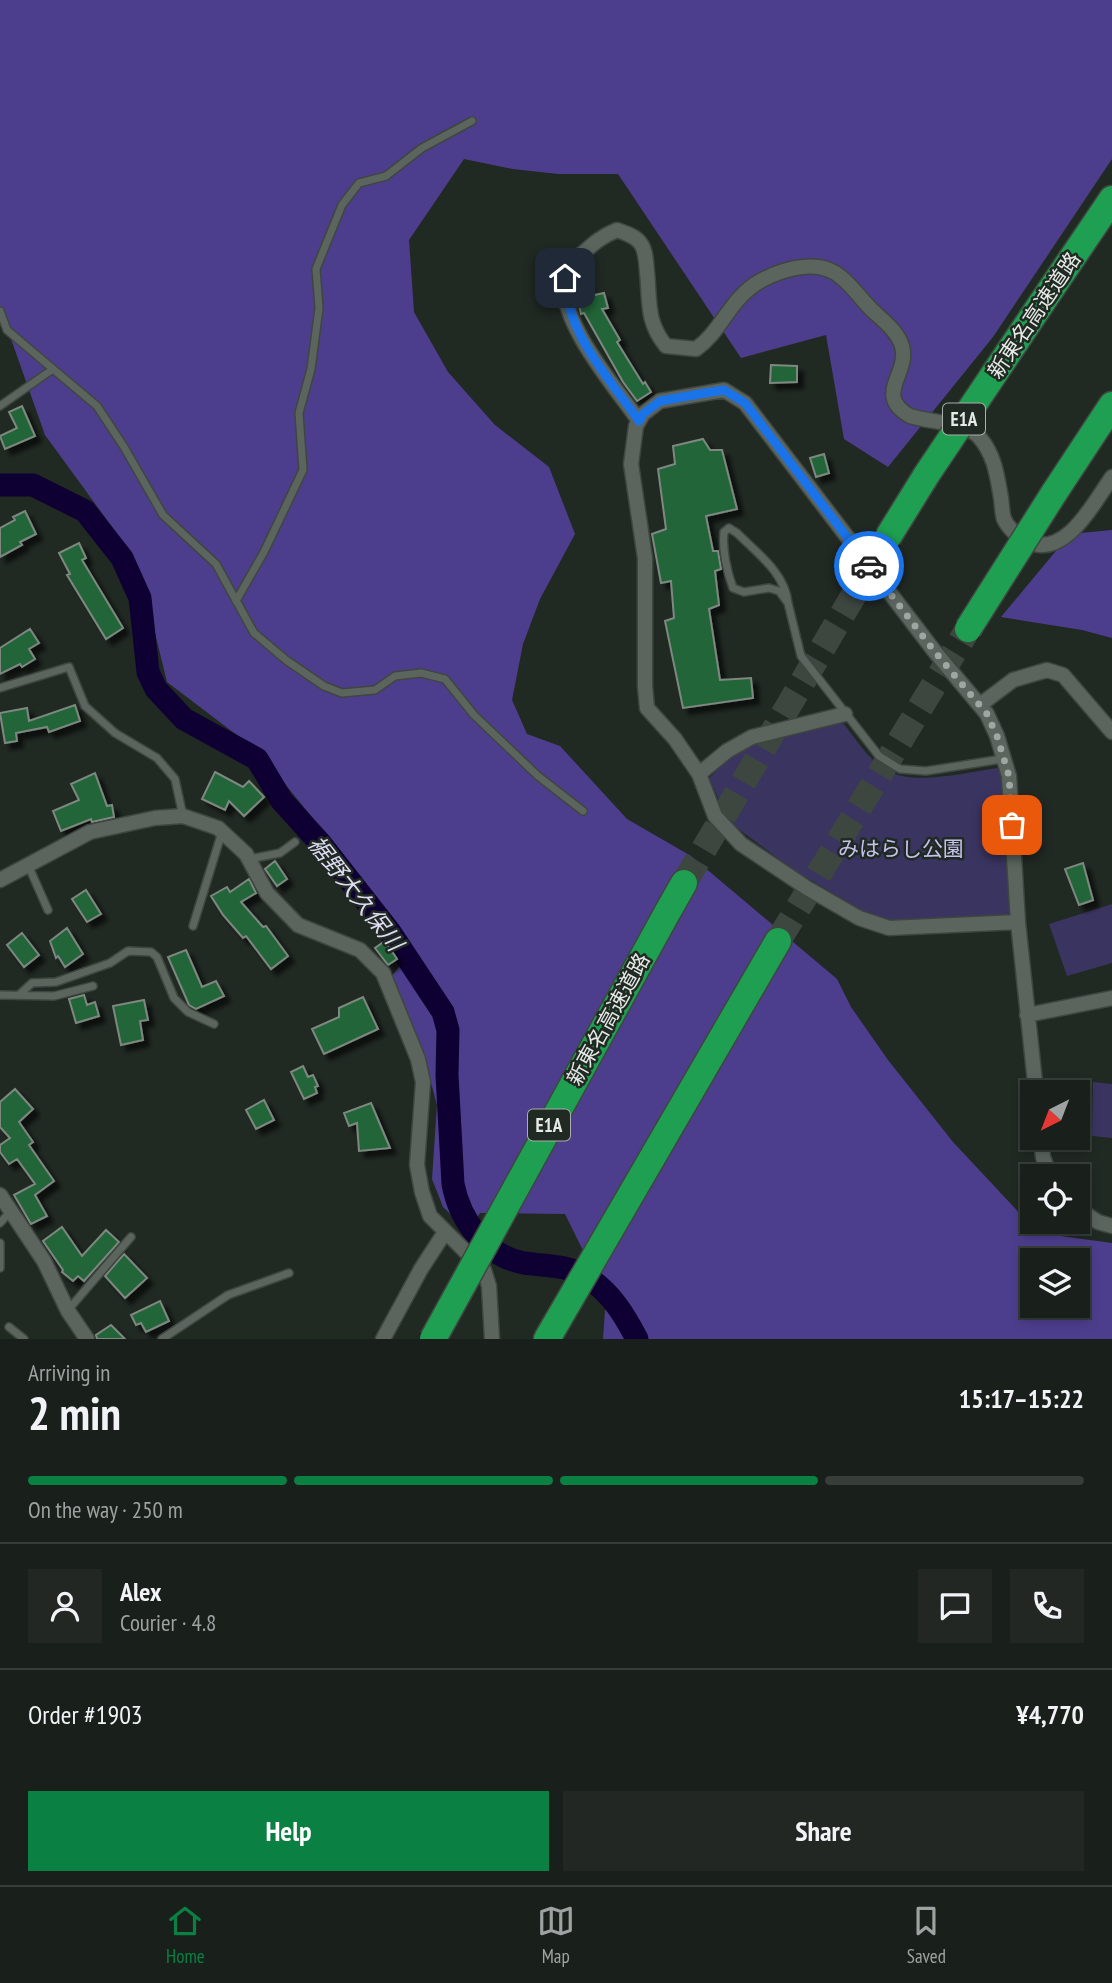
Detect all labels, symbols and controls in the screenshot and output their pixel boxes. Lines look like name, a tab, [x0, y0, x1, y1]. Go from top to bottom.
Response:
street label: 新東名高速道路	[982, 247, 1086, 383]
pin	[535, 248, 595, 308]
icon: home	[546, 259, 584, 297]
road number: E1A	[943, 404, 985, 434]
courier	[834, 531, 904, 601]
icon: car	[850, 547, 888, 585]
pin	[982, 795, 1042, 855]
icon: bag	[993, 806, 1031, 844]
water label: 裾野大久保川	[302, 830, 412, 959]
park label: みはらし公園	[838, 835, 964, 862]
street label: 新東名高速道路	[561, 948, 655, 1090]
north arrow	[1020, 1080, 1090, 1150]
map controls	[1020, 1080, 1090, 1318]
road number: E1A	[528, 1110, 570, 1140]
button: locate	[1020, 1164, 1090, 1234]
button: layers	[1020, 1248, 1090, 1318]
text: Arriving in	[28, 1358, 110, 1387]
text: 15:17–15:22	[959, 1382, 1084, 1415]
text: 2 min	[28, 1383, 121, 1443]
text: On the way · 250 m	[28, 1495, 183, 1524]
button: person	[28, 1569, 102, 1643]
button: chat	[918, 1569, 992, 1643]
button: phone	[1010, 1569, 1084, 1643]
text: Alex	[120, 1575, 161, 1608]
text: Courier · 4.8	[120, 1608, 216, 1637]
text: Order #1903	[28, 1698, 143, 1731]
text: ¥4,770	[1016, 1698, 1084, 1731]
button: Help	[28, 1791, 549, 1871]
button: Share	[563, 1791, 1084, 1871]
tab: Home	[166, 1902, 205, 1968]
tab: Map	[537, 1902, 575, 1968]
tab: Saved	[907, 1902, 946, 1968]

